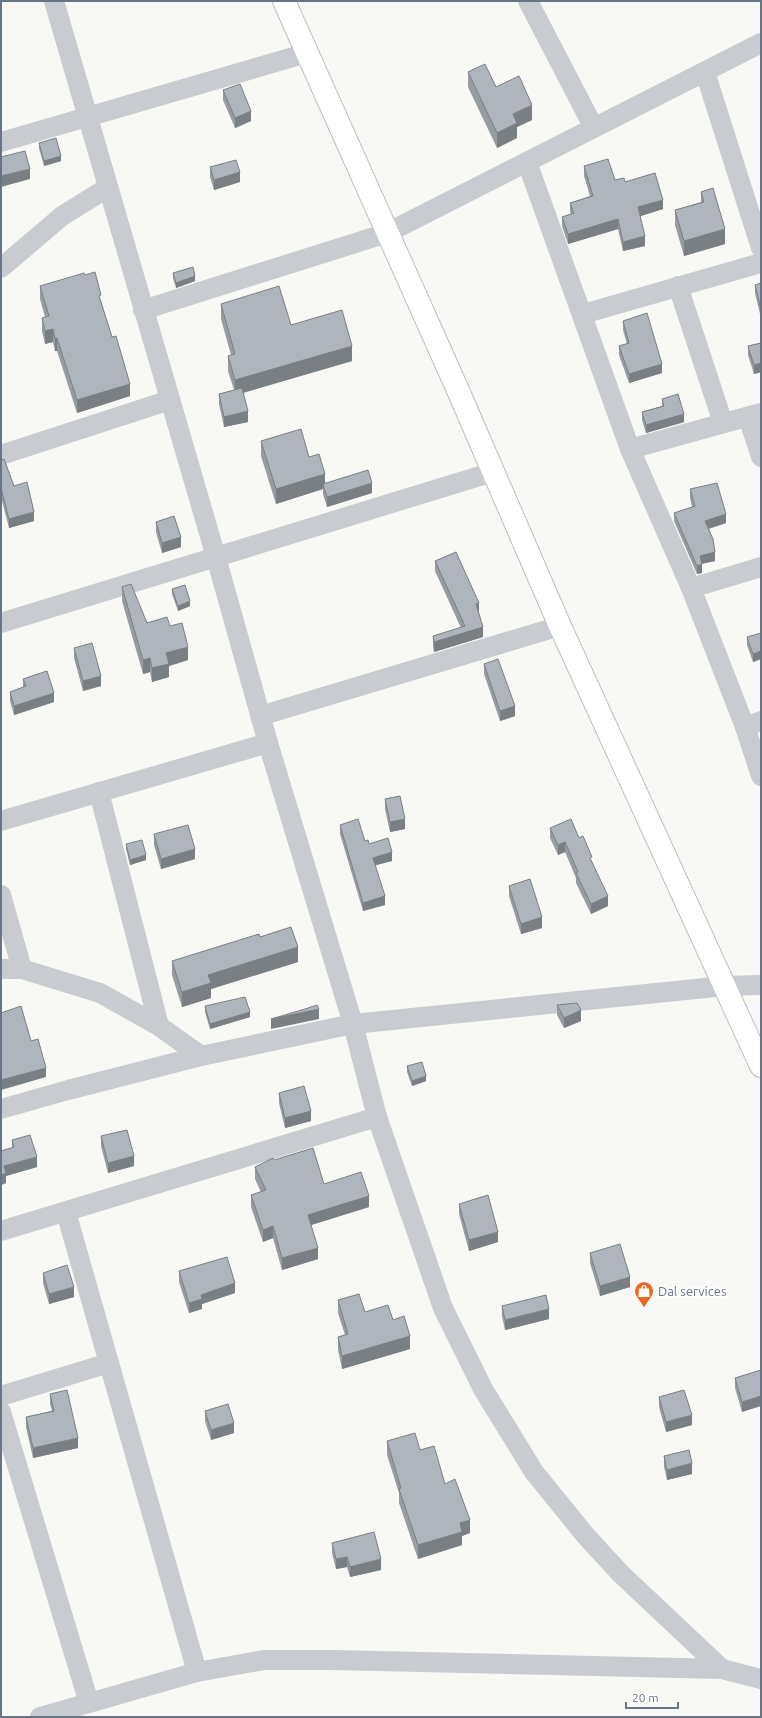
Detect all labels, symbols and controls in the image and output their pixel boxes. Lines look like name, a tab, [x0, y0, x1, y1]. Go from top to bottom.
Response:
shop icon: Dal services	[633, 1280, 655, 1308]
place label: Dal services	[658, 1284, 727, 1298]
scale bar	[626, 1684, 678, 1710]
text: 20 m	[632, 1691, 659, 1704]

